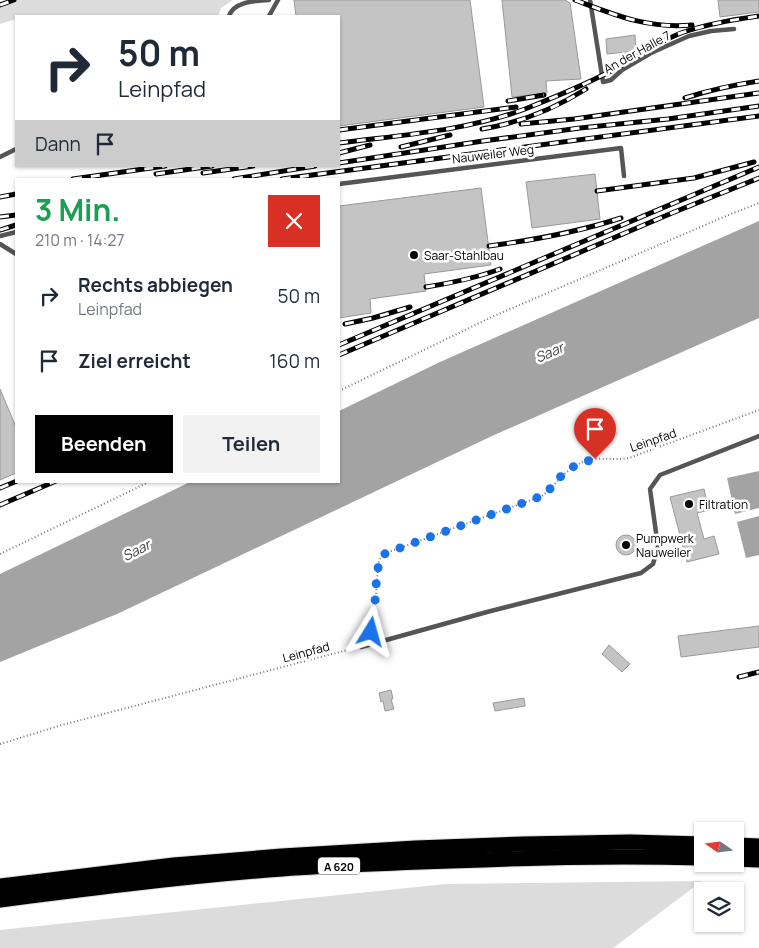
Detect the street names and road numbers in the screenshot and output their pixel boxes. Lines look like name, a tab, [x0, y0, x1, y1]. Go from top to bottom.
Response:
street label: An der Halle 7	[601, 27, 673, 77]
street label: Nauweiler Weg	[451, 141, 535, 167]
street label: Leinpfad	[628, 424, 678, 456]
street label: Leinpfad	[281, 638, 331, 666]
road number: A 620	[318, 858, 360, 874]

